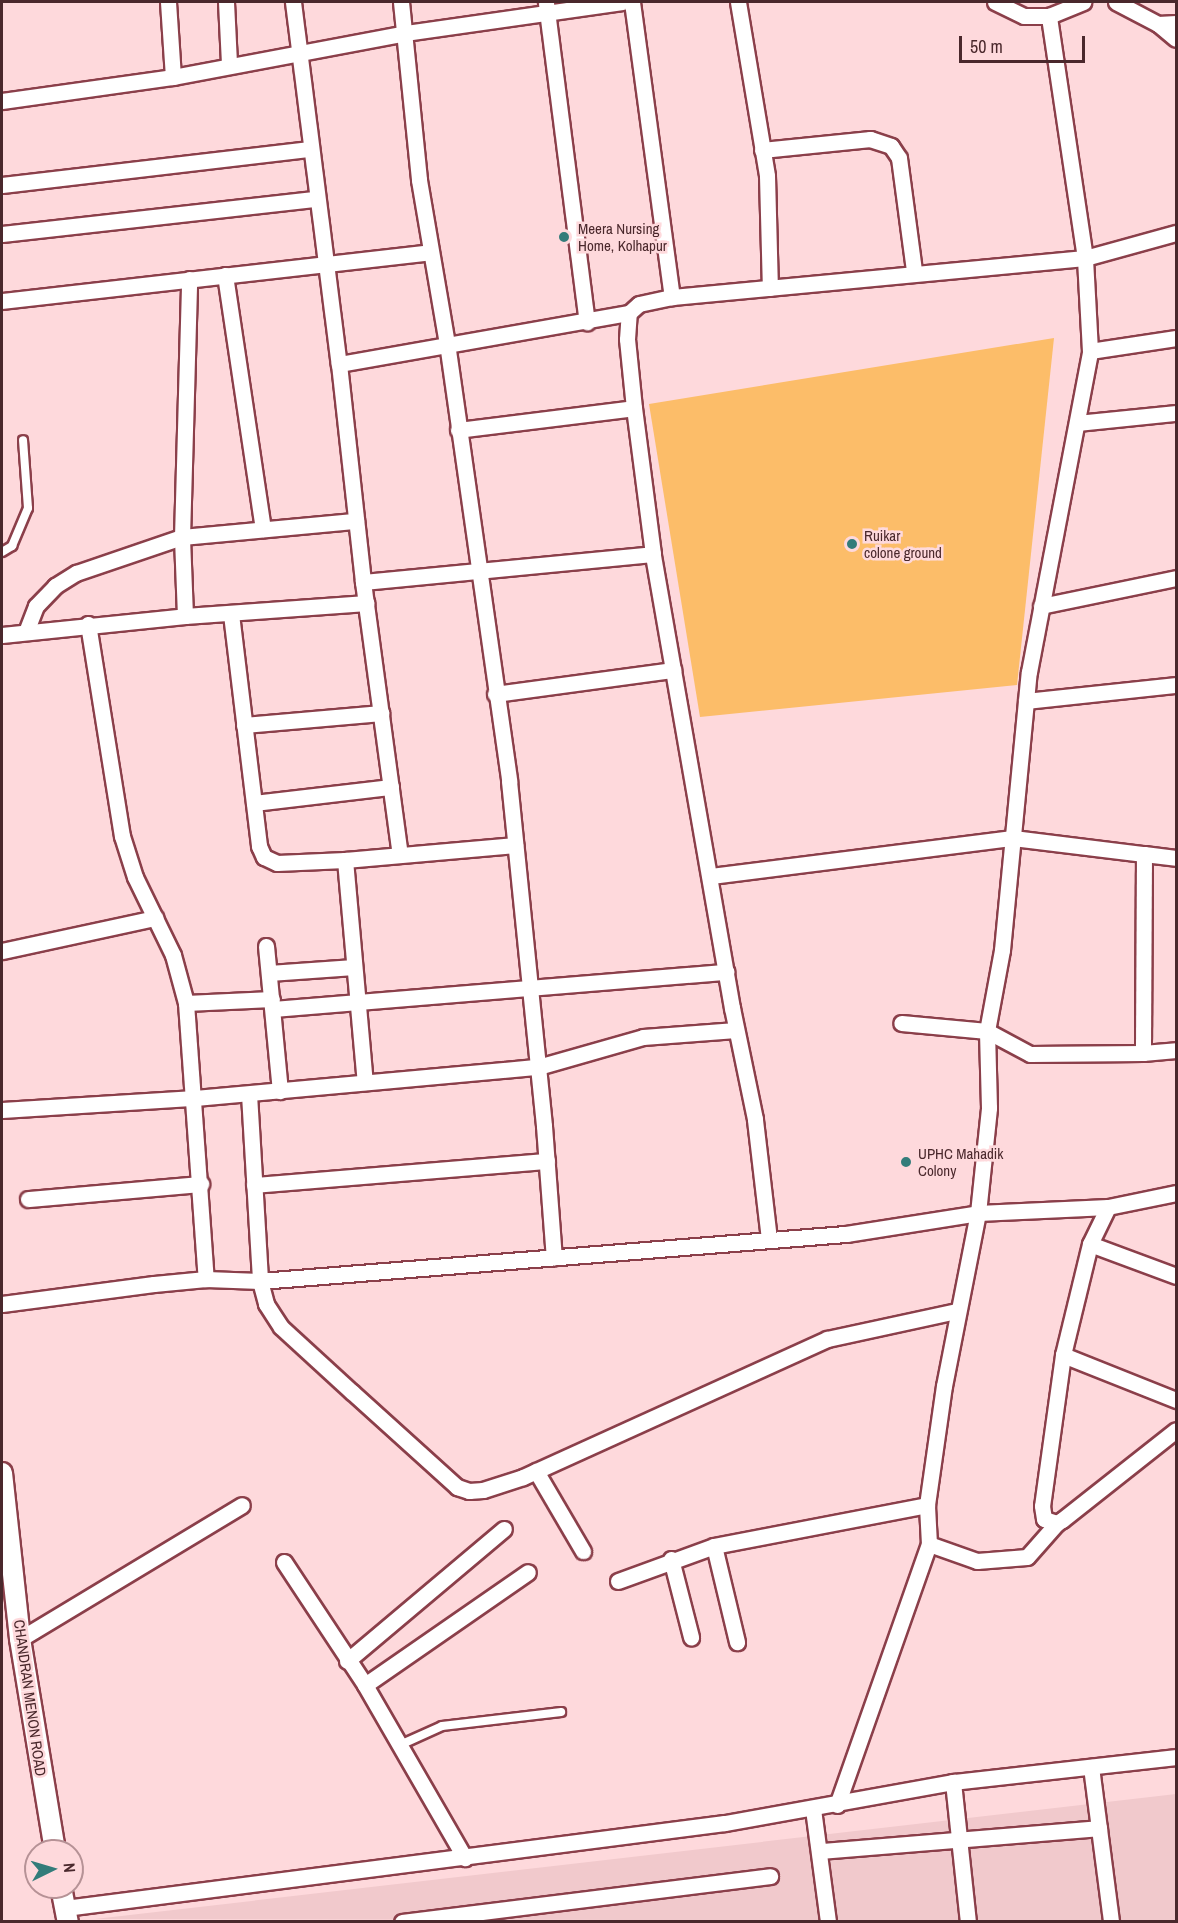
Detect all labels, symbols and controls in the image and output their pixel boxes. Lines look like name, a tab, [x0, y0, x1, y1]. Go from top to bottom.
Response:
scale bar	[962, 24, 1088, 62]
text: 50 m	[970, 34, 1003, 59]
place label: Meera Nursing Home, Kolhapur	[578, 219, 667, 254]
marker: Meera Nursing Home, Kolhapur	[555, 228, 573, 246]
place label: Ruikar colone ground	[864, 526, 942, 561]
marker: Ruikar colone ground	[845, 537, 859, 551]
place label: UPHC Mahadik Colony	[918, 1144, 1003, 1179]
marker: UPHC Mahadik Colony	[899, 1155, 913, 1169]
street label: CHANDRAN MENON ROAD	[10, 1619, 50, 1777]
north arrow	[24, 1839, 84, 1899]
text: N	[59, 1862, 81, 1873]

